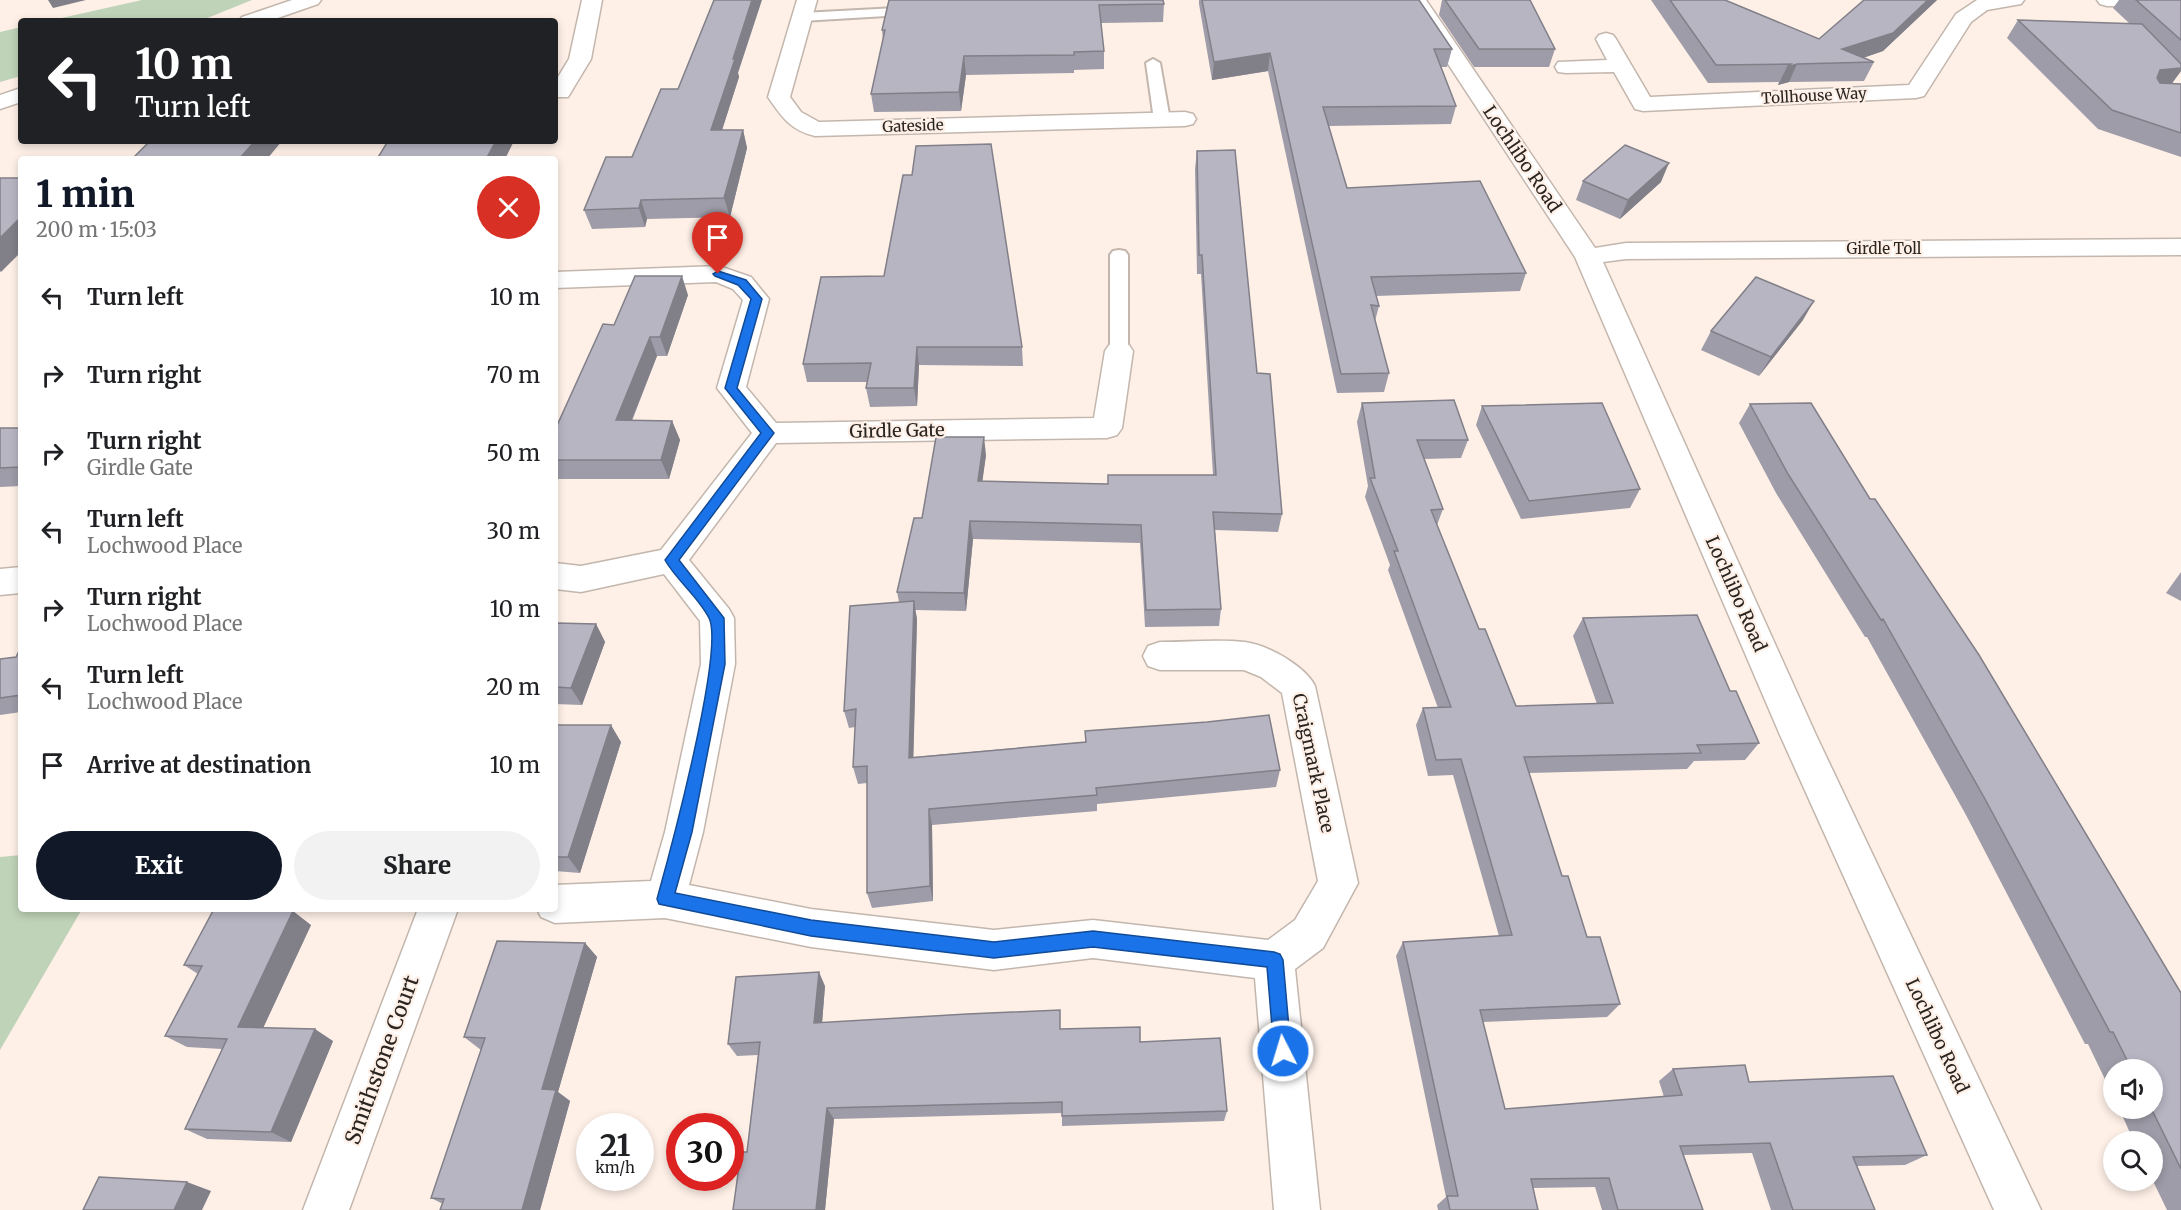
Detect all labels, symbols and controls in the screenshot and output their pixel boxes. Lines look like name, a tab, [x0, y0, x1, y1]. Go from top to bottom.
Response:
text: 10 m	[135, 38, 233, 90]
icon: left	[36, 42, 114, 120]
street label: Tollhouse Way	[1761, 83, 1867, 108]
text: Turn left	[135, 90, 250, 124]
street label: Lochlibo Road	[1478, 101, 1567, 217]
street label: Gateside	[882, 115, 944, 136]
text: 1 min	[36, 172, 135, 217]
button: close	[477, 176, 540, 239]
pin	[692, 212, 743, 274]
text: 200 m · 15:03	[36, 217, 157, 242]
icon: arrive	[701, 221, 734, 254]
street label: Girdle Toll	[1847, 239, 1922, 258]
icon: left	[36, 281, 69, 314]
text: Turn left	[87, 283, 184, 311]
text: 10 m	[490, 283, 540, 311]
icon: right	[36, 359, 69, 392]
text: Turn right	[87, 361, 201, 389]
text: 70 m	[487, 361, 540, 389]
street label: Girdle Gate	[849, 418, 945, 443]
text: Turn right	[87, 427, 201, 455]
icon: right	[36, 437, 69, 470]
text: 50 m	[486, 439, 540, 467]
text: Girdle Gate	[87, 455, 193, 480]
text: Turn left	[87, 505, 184, 533]
icon: left	[36, 515, 69, 548]
text: 30 m	[486, 517, 540, 545]
text: Lochwood Place	[87, 533, 242, 558]
street label: Lochlibo Road	[1701, 533, 1772, 655]
text: Turn right	[87, 583, 201, 611]
icon: right	[36, 593, 69, 626]
text: 10 m	[490, 595, 540, 623]
text: Lochwood Place	[87, 611, 242, 636]
text: Turn left	[87, 661, 184, 689]
icon: left	[36, 671, 69, 704]
text: 20 m	[486, 673, 540, 701]
text: Lochwood Place	[87, 689, 242, 714]
street label: Craigmark Place	[1287, 691, 1339, 835]
icon: arrive	[36, 749, 69, 782]
text: Arrive at destination	[87, 751, 311, 779]
text: 10 m	[490, 751, 540, 779]
button: Exit	[36, 831, 282, 900]
button: Share	[294, 831, 540, 900]
street label: Smithstone Court	[338, 972, 425, 1148]
street label: Lochlibo Road	[1901, 975, 1974, 1097]
position arrow	[1251, 1019, 1315, 1083]
map controls	[2103, 1059, 2163, 1191]
button: sound	[2103, 1059, 2163, 1119]
speed limit sign: 30	[666, 1113, 744, 1191]
text: 21	[600, 1126, 630, 1164]
button: search	[2103, 1131, 2163, 1191]
text: km/h	[595, 1158, 635, 1177]

